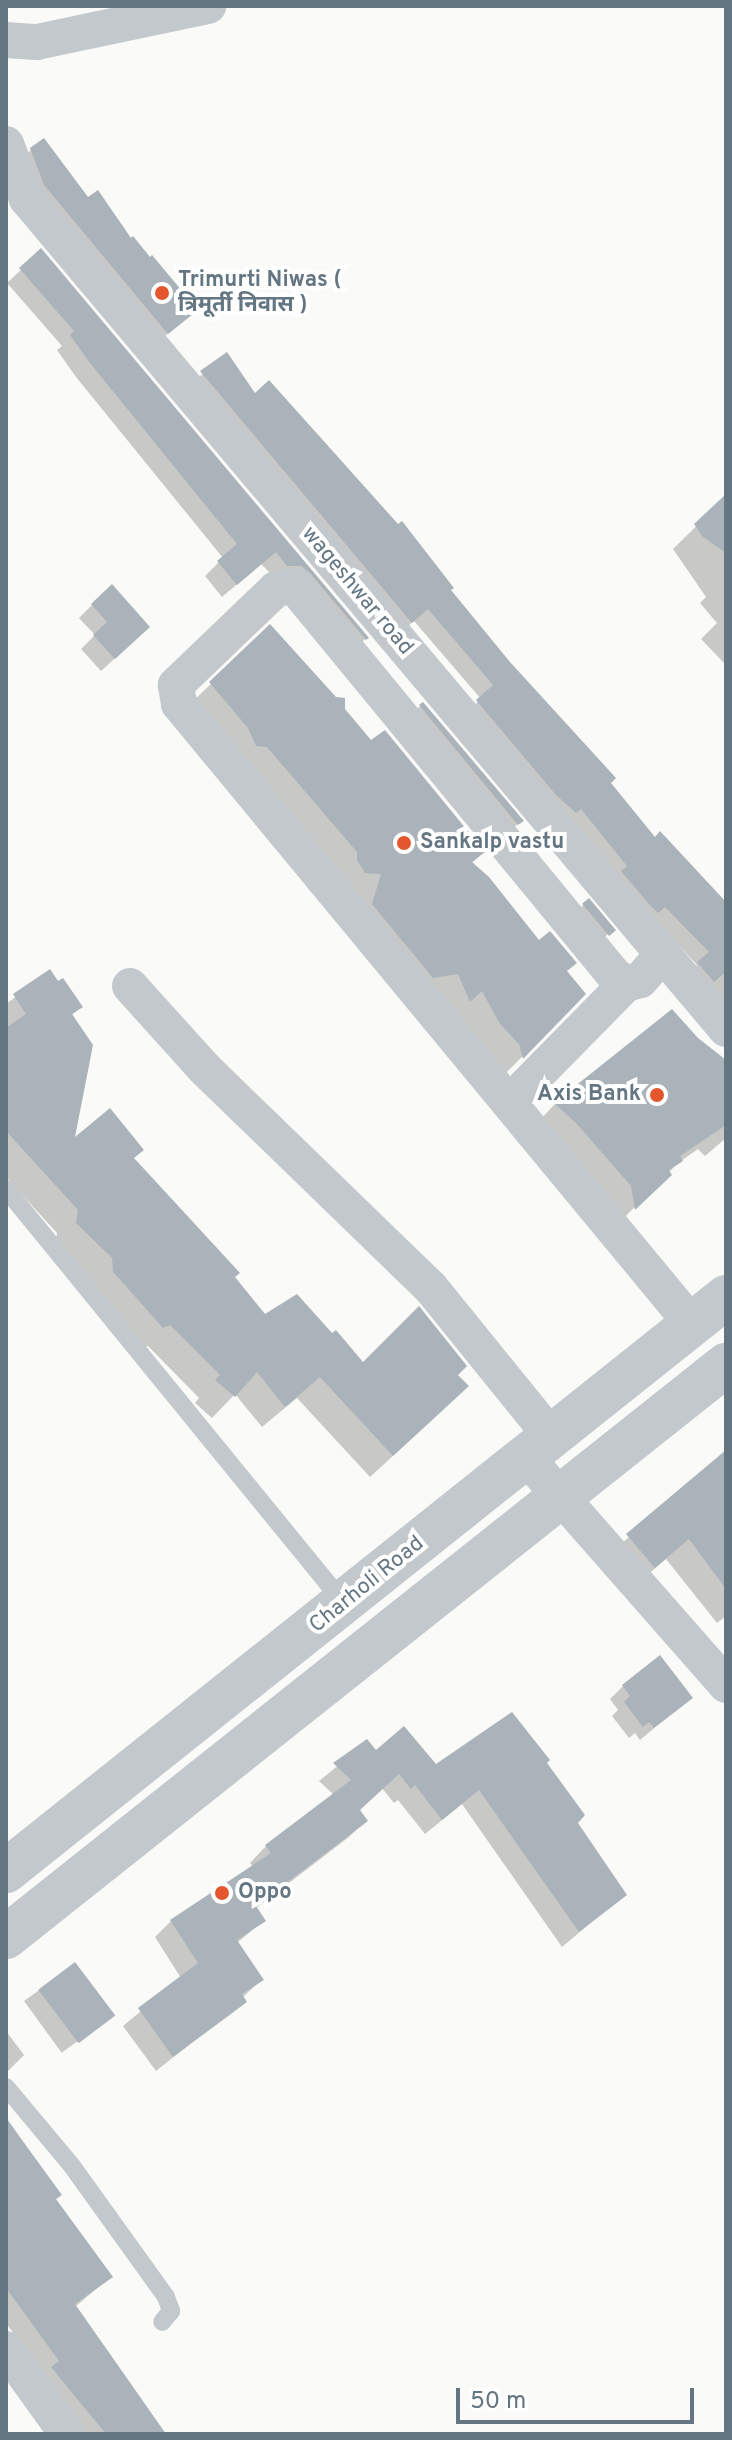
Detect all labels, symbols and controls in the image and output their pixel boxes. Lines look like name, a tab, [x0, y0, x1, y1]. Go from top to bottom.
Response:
place label: Trimurti Niwas ( त्रिमूर्ती निवास )	[178, 267, 342, 318]
marker: Trimurti Niwas ( त्रिमूर्ती निवास )	[153, 284, 171, 302]
street label: wageshwar road	[296, 521, 418, 661]
place label: Sankalp vastu	[420, 830, 564, 856]
marker: Sankalp vastu	[395, 834, 413, 852]
place label: Axis Bank	[537, 1082, 641, 1108]
marker: Axis Bank	[648, 1086, 666, 1104]
street label: Charholi Road	[304, 1531, 430, 1639]
place label: Oppo	[238, 1880, 292, 1906]
marker: Oppo	[213, 1884, 231, 1902]
scale bar	[460, 2372, 698, 2422]
text: 50 m	[470, 2387, 526, 2417]

